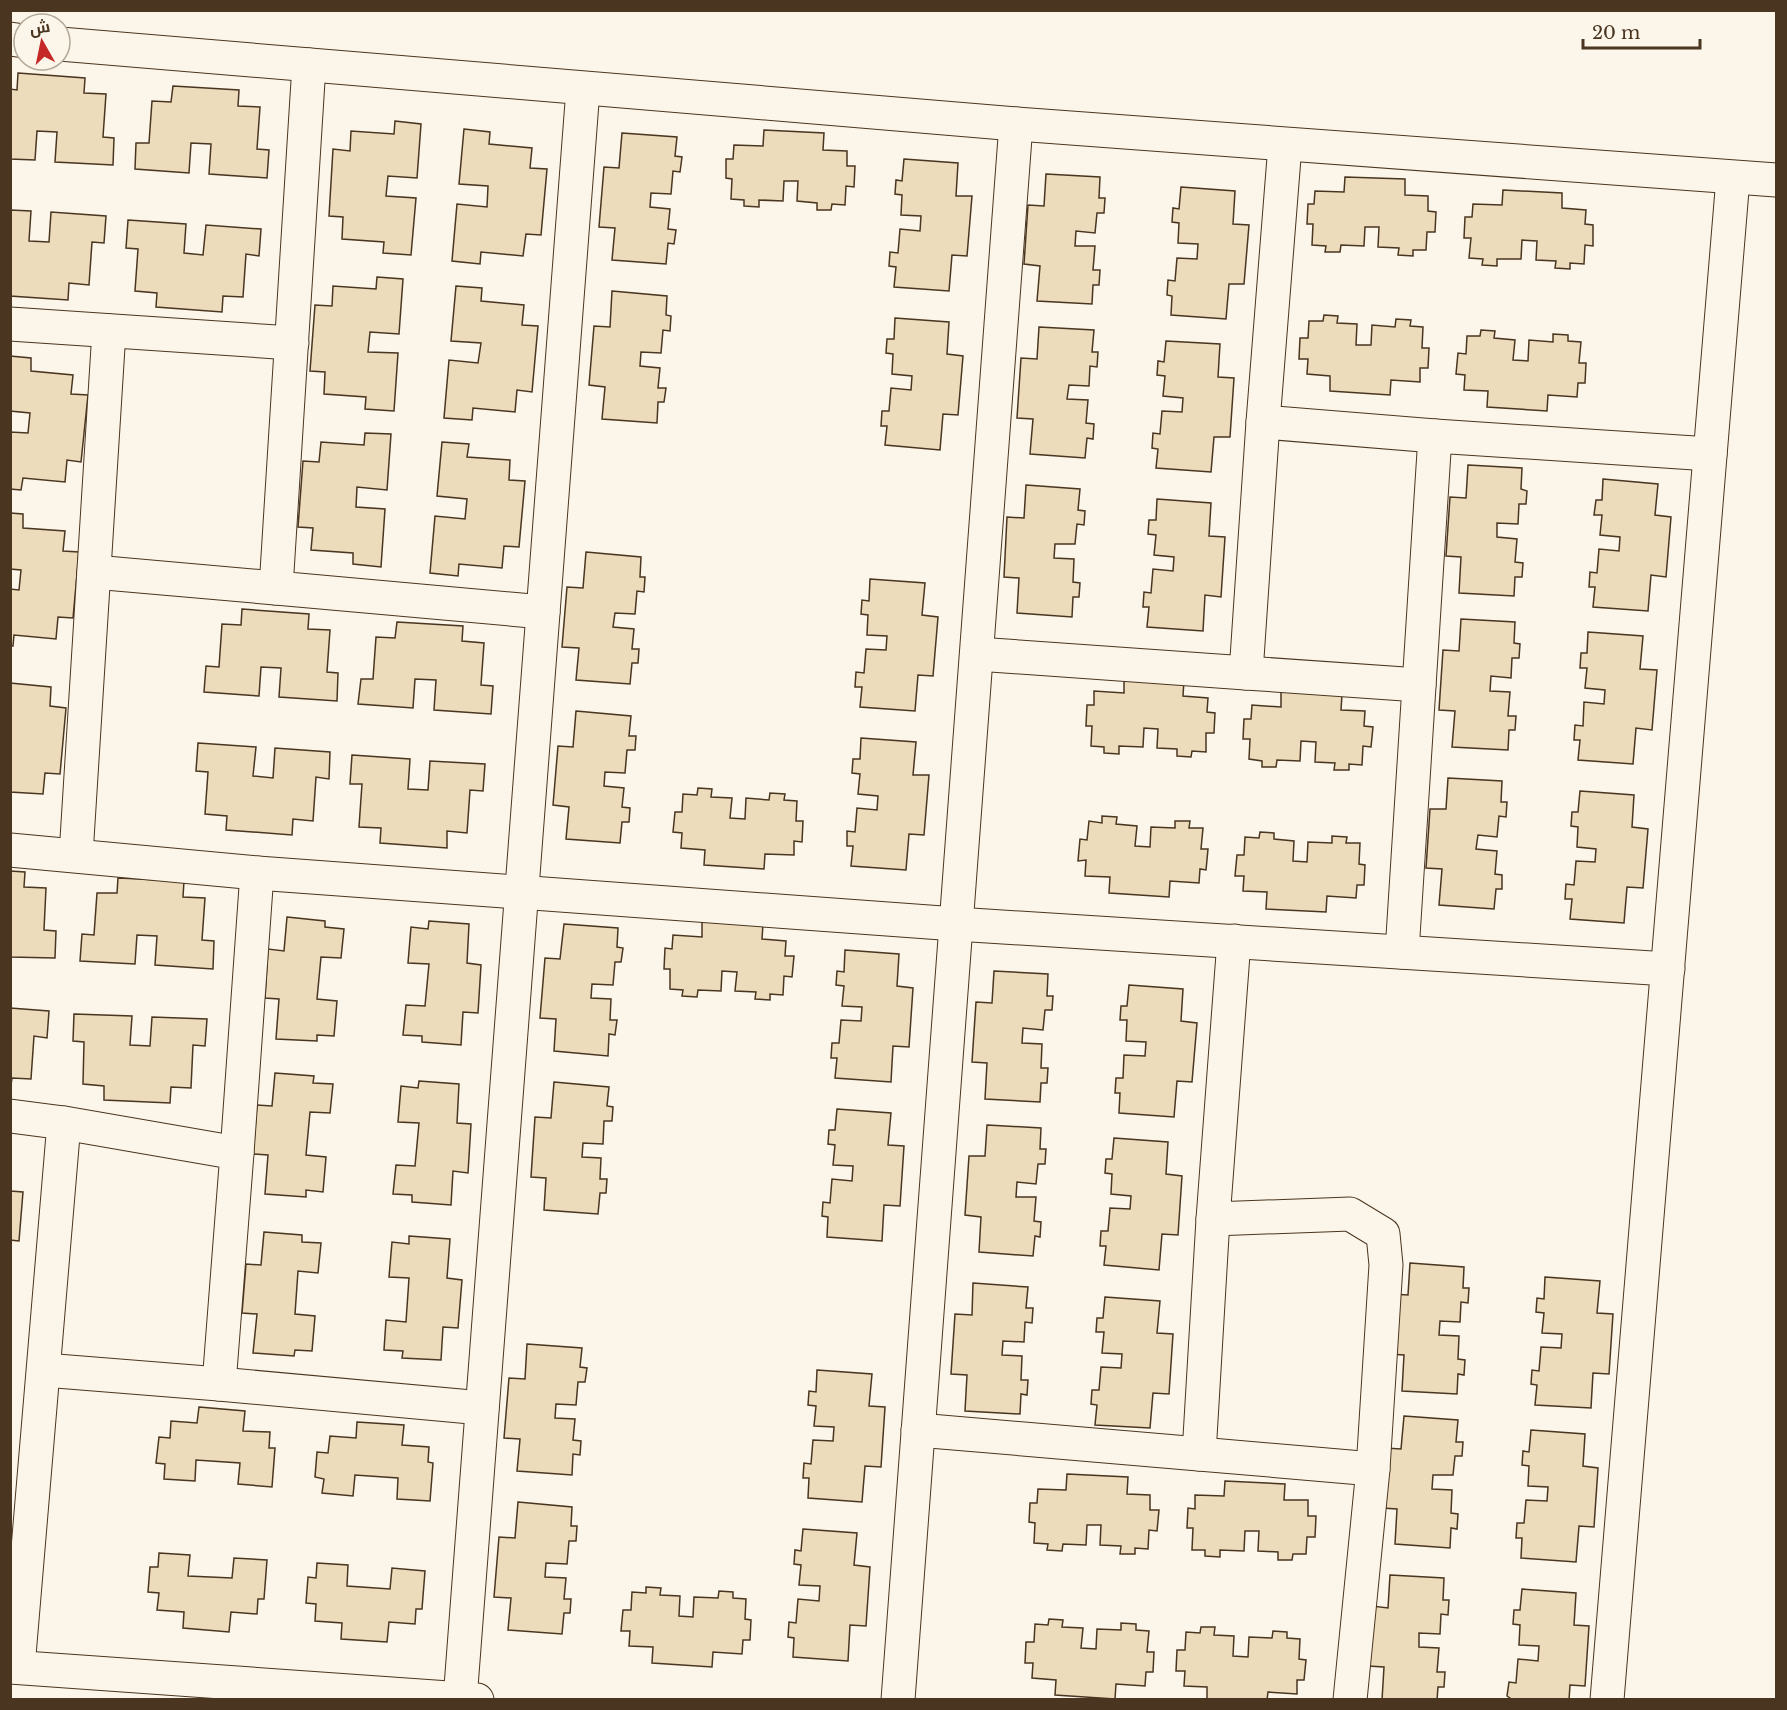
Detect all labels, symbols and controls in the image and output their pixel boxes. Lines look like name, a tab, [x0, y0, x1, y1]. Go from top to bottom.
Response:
north arrow	[12, 12, 72, 72]
scale bar	[1583, 12, 1700, 50]
text: ش	[28, 16, 51, 39]
text: 20 m	[1592, 22, 1640, 44]

